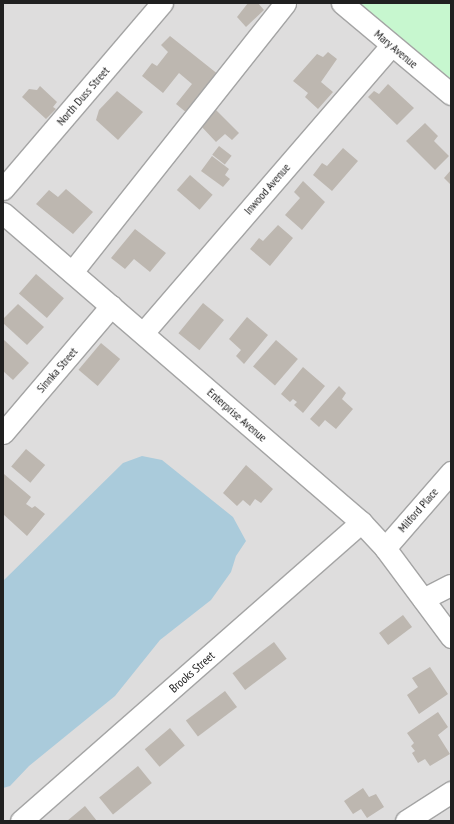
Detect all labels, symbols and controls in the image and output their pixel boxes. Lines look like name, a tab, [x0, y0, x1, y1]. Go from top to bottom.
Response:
street label: Mary Avenue	[371, 26, 421, 72]
street label: North Duss Street	[54, 64, 112, 128]
street label: Inwood Avenue	[241, 160, 293, 218]
street label: Sinnka Street	[33, 344, 81, 396]
street label: Enterprise Avenue	[204, 385, 270, 445]
street label: Milford Place	[395, 485, 441, 535]
street label: Brooks Street	[166, 648, 218, 696]

